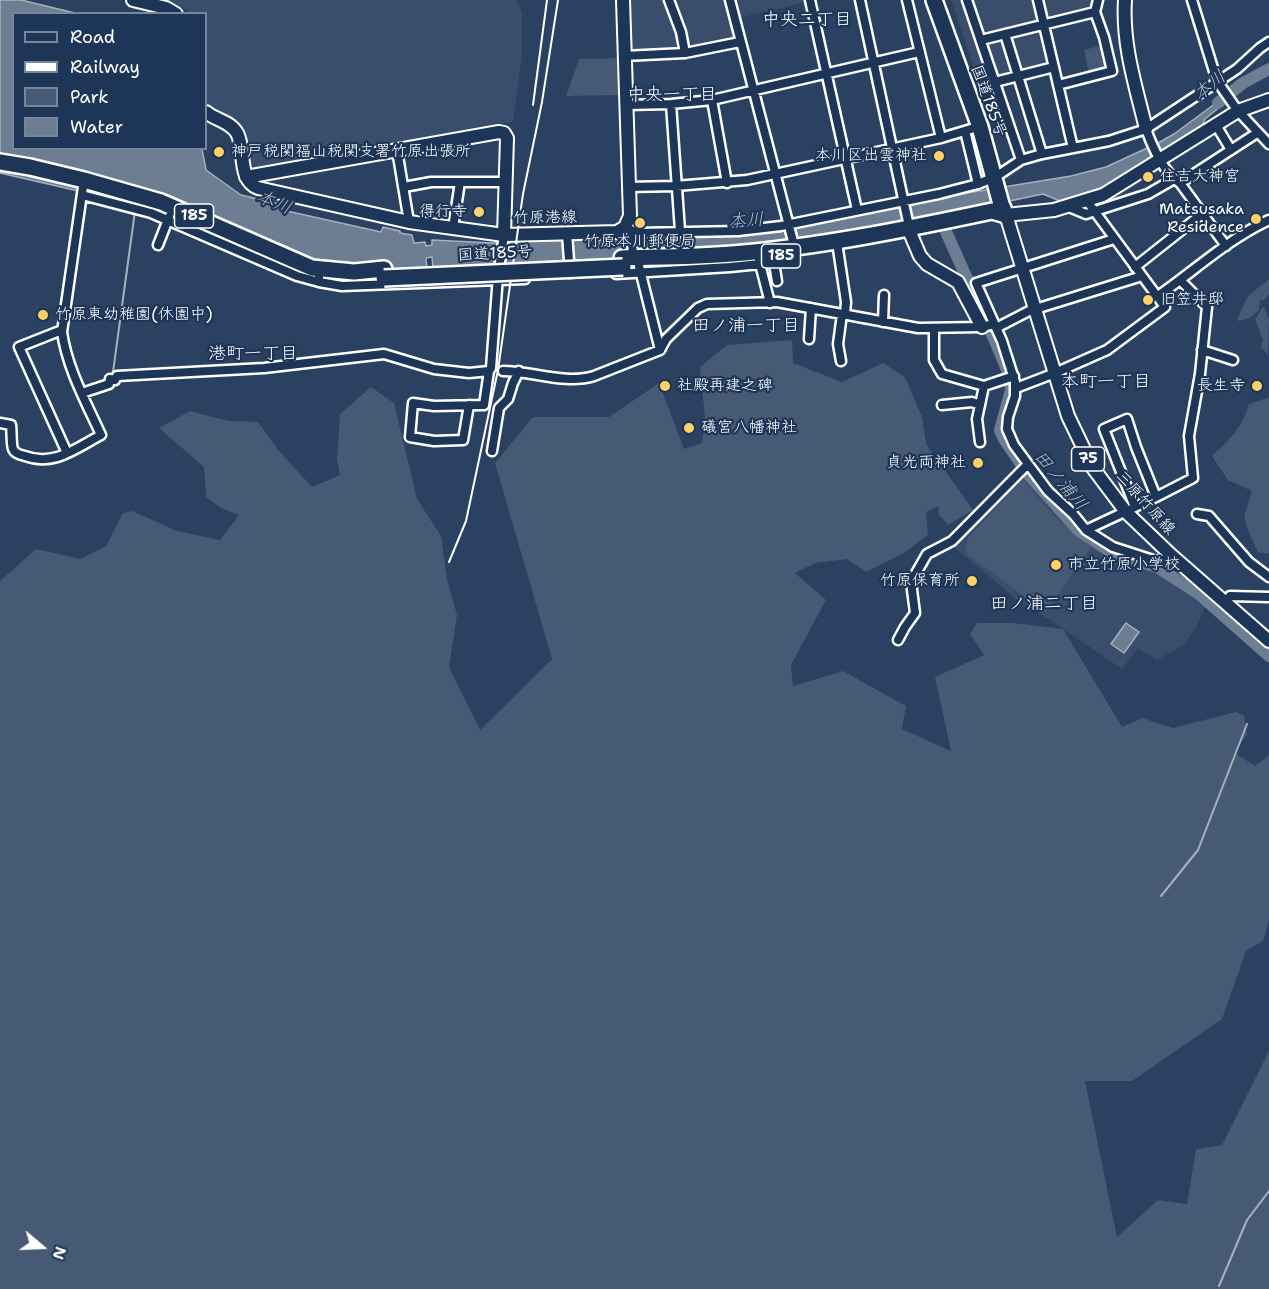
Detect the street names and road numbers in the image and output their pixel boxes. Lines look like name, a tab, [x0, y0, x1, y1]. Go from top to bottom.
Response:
street label: 国道185号	[966, 62, 1010, 140]
road number: 185	[174, 204, 214, 228]
street label: 竹原港線	[513, 208, 577, 228]
street label: 国道185号	[457, 242, 533, 266]
road number: 185	[762, 244, 800, 268]
road number: 75	[1072, 447, 1104, 471]
street label: 三原竹原線	[1111, 467, 1179, 539]

